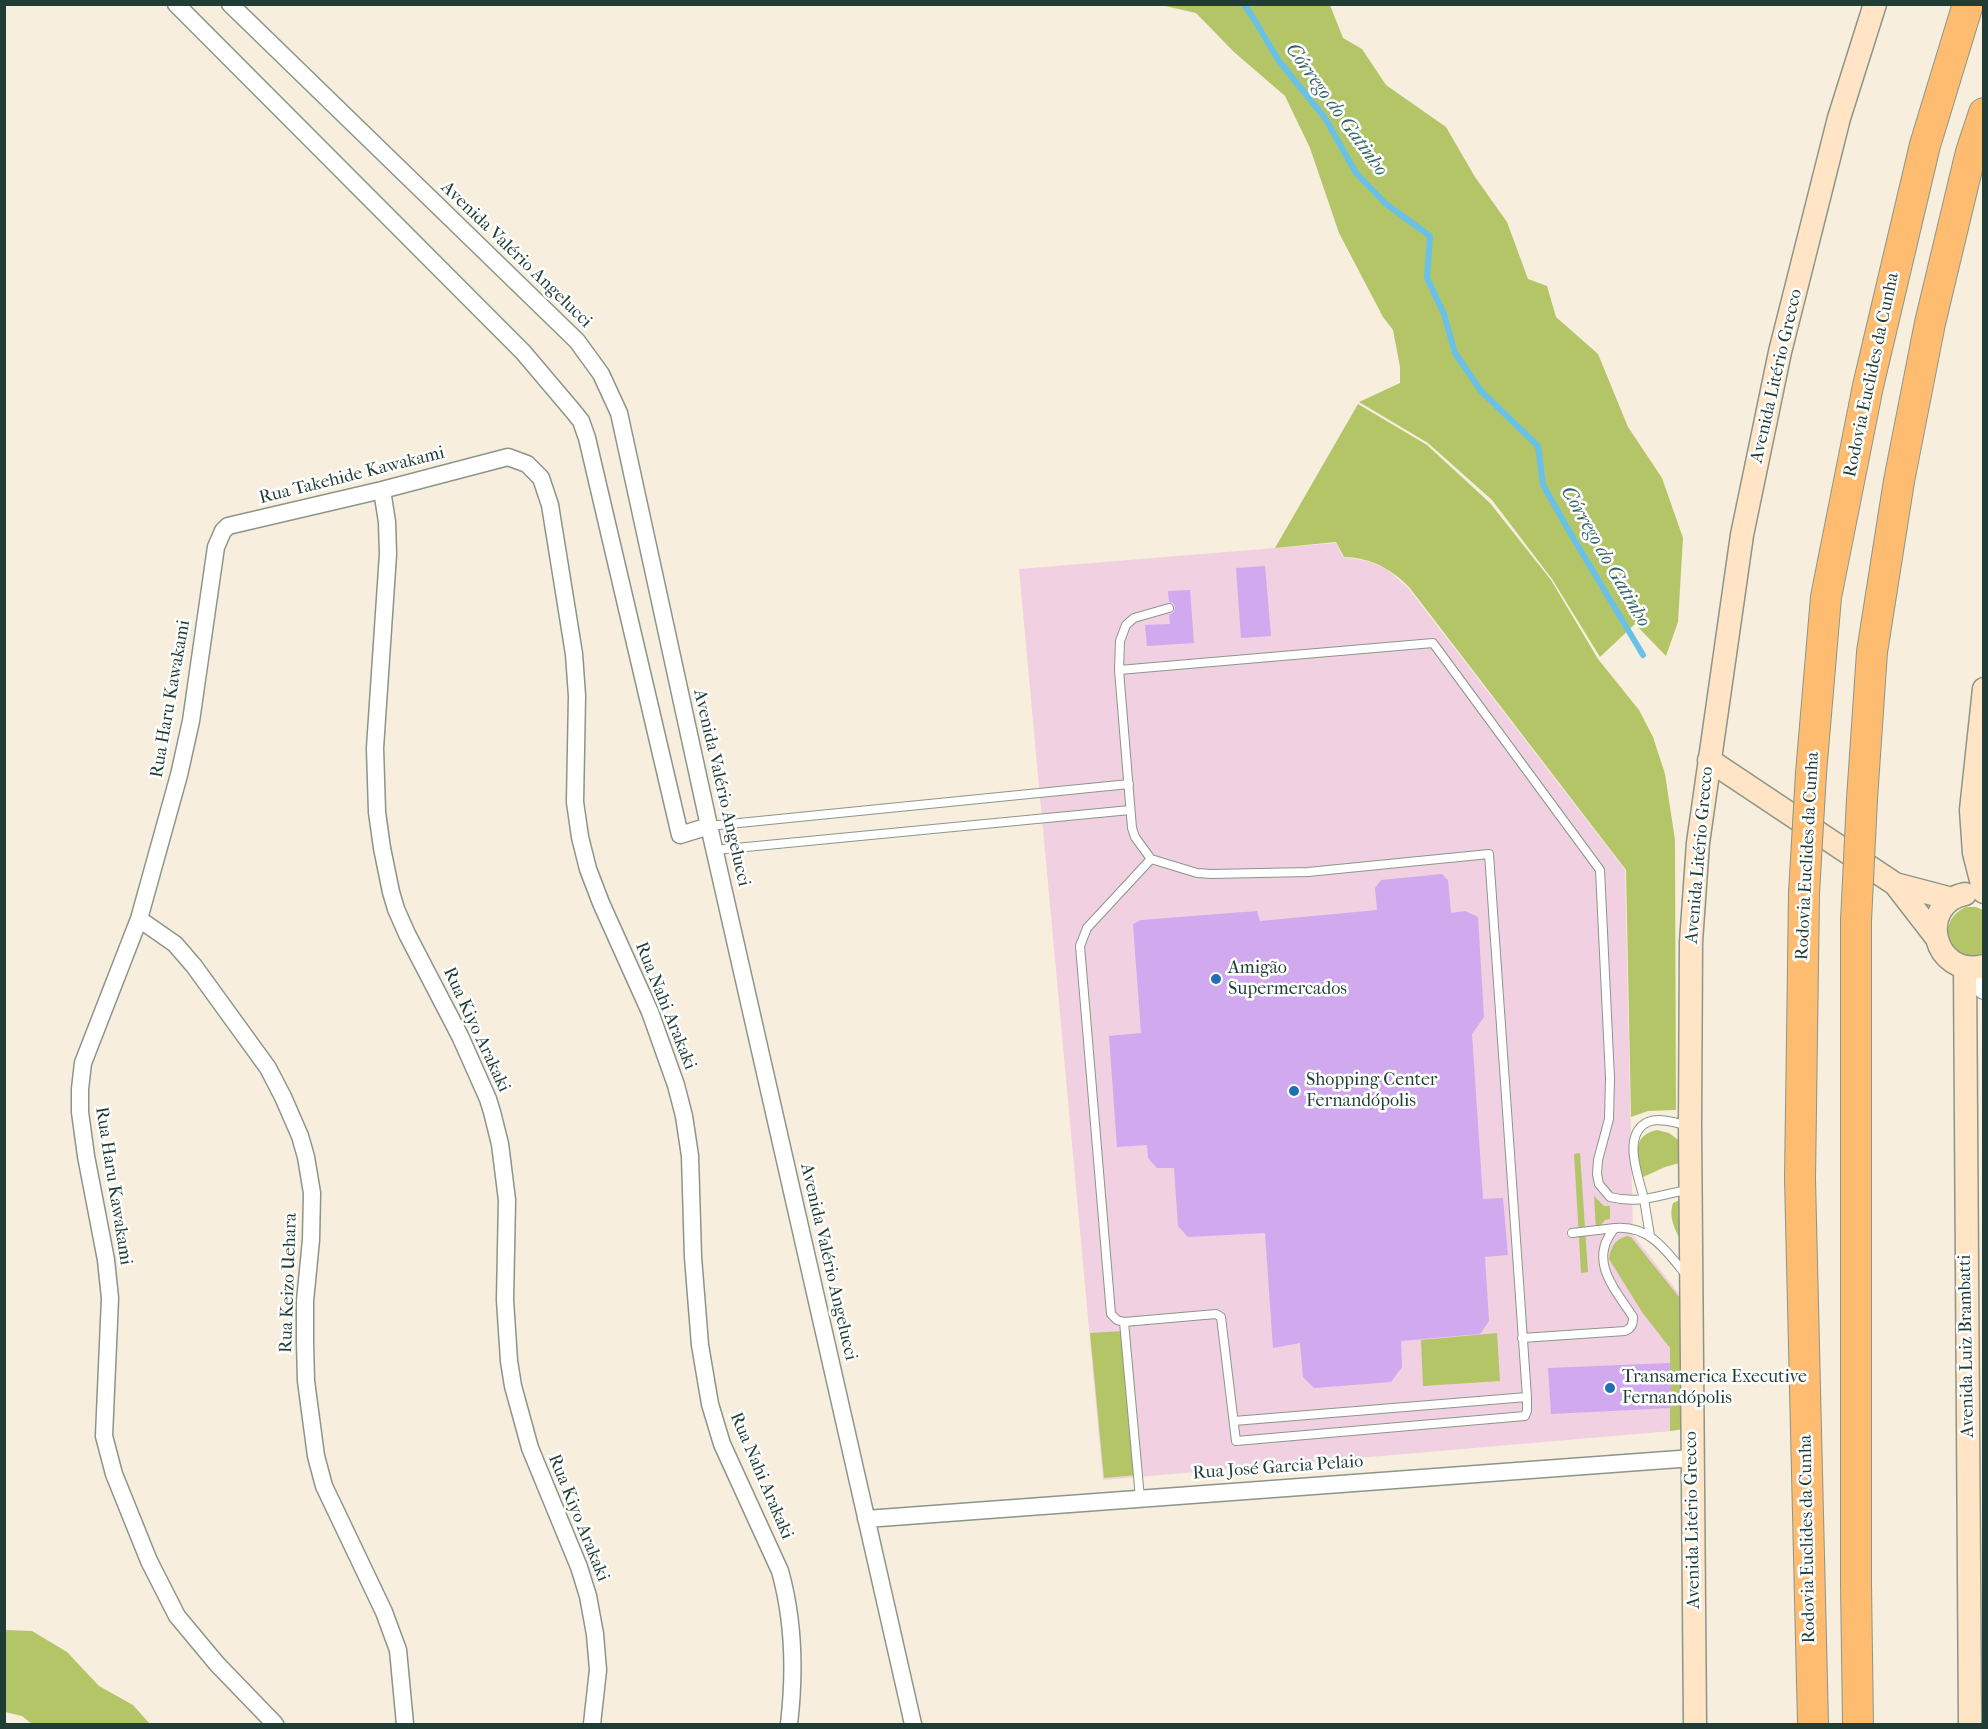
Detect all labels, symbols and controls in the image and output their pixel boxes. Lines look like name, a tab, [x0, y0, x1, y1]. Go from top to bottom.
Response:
water label: Córrego do Gatinho	[1280, 39, 1392, 181]
street label: Avenida Valério Angelucci	[436, 177, 596, 333]
street label: Rodovia Euclides da Cunha	[1840, 271, 1904, 479]
street label: Avenida Litério Grecco	[1746, 287, 1808, 465]
street label: Rua Takehide Kawakami	[257, 442, 447, 510]
water label: Córrego do Gatinho	[1555, 482, 1655, 632]
street label: Rua Haru Kawakami	[146, 618, 196, 780]
street label: Avenida Valério Angelucci	[688, 687, 754, 889]
street label: Rodovia Euclides da Cunha	[1792, 751, 1824, 961]
street label: Avenida Litério Grecco	[1681, 765, 1719, 945]
street label: Rua Nahi Arakaki	[630, 939, 700, 1073]
place label: Amigão Supermercados	[1228, 958, 1347, 1000]
street label: Rua Kiyo Arakaki	[438, 964, 514, 1096]
marker: Amigão Supermercados	[1209, 972, 1223, 986]
place label: Shopping Center Fernandópolis	[1306, 1070, 1437, 1112]
marker: Shopping Center Fernandópolis	[1287, 1084, 1301, 1098]
street label: Rua Haru Kawakami	[90, 1105, 136, 1267]
street label: Avenida Valério Angelucci	[795, 1161, 861, 1363]
street label: Rua Keizo Uehara	[276, 1213, 302, 1353]
street label: Avenida Luiz Brambatti	[1955, 1254, 1979, 1438]
place label: Transamerica Executive Fernandópolis	[1622, 1367, 1807, 1410]
marker: Transamerica Executive Fernandópolis	[1603, 1381, 1617, 1395]
street label: Rua Nahi Arakaki	[725, 1409, 797, 1543]
street label: Avenida Litério Grecco	[1681, 1431, 1705, 1609]
street label: Rodovia Euclides da Cunha	[1795, 1435, 1821, 1643]
street label: Rua Kiyo Arakaki	[543, 1451, 613, 1585]
street label: Rua José Garcia Pelaio	[1192, 1451, 1364, 1485]

